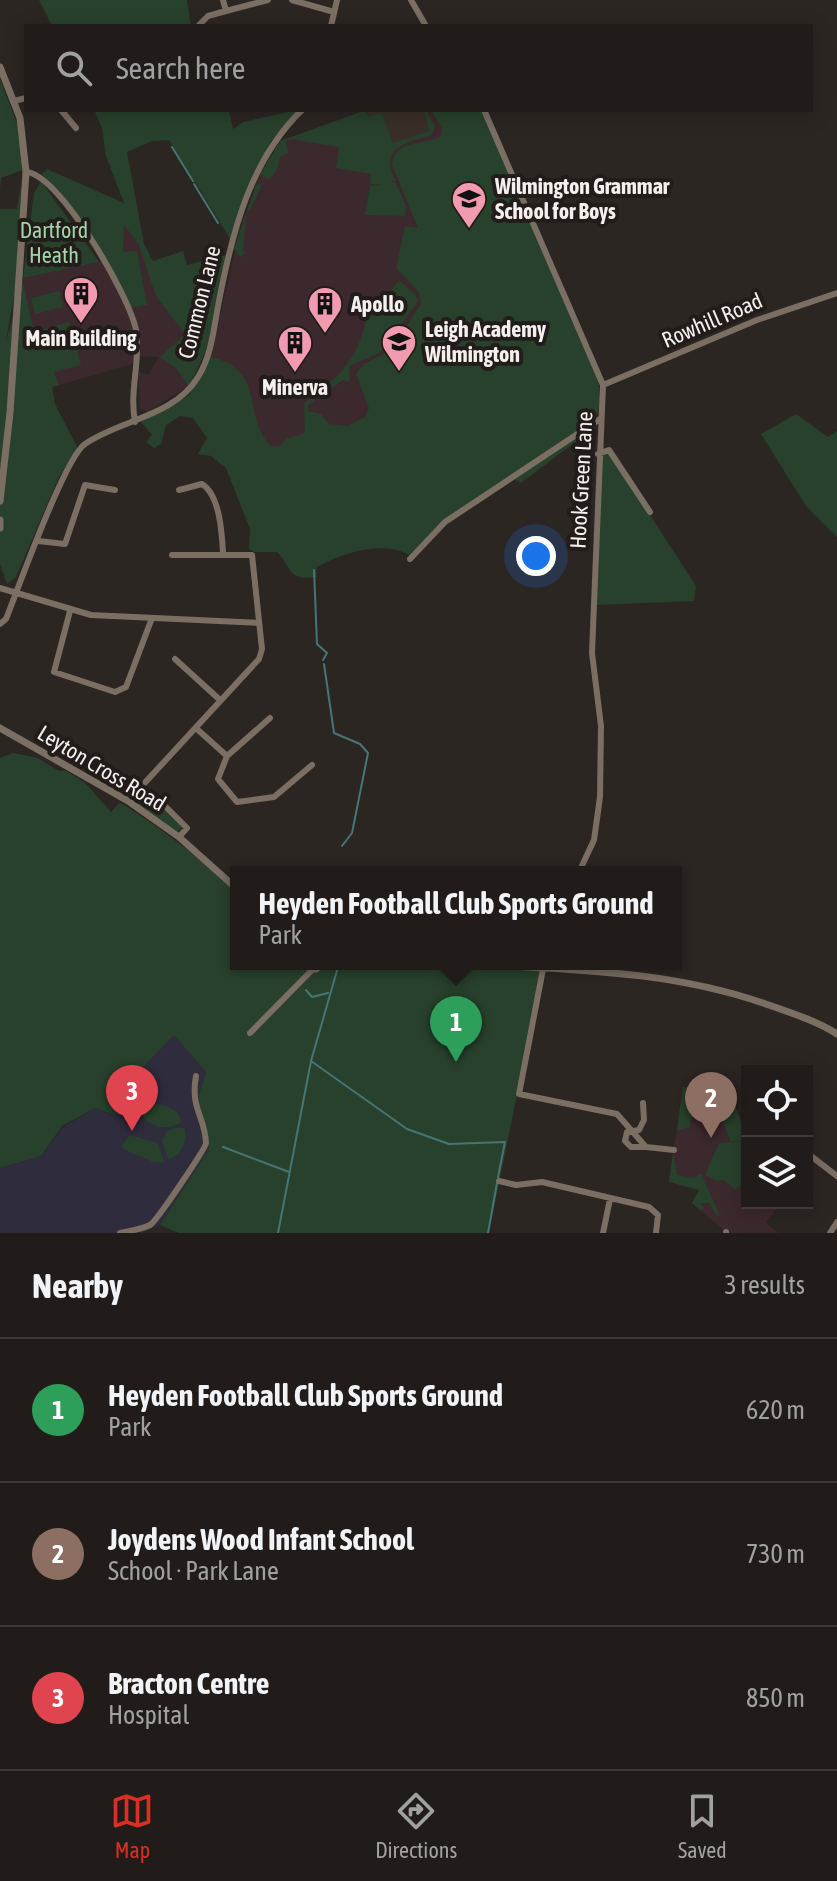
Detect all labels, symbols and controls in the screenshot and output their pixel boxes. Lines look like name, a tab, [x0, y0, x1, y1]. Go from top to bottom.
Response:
search box	[24, 24, 813, 112]
icon: search	[52, 46, 96, 90]
text: Search here	[116, 51, 245, 85]
place label: Wilmington Grammar School for Boys	[494, 173, 670, 224]
school or university icon: Wilmington Grammar School for Boys	[450, 180, 488, 230]
park label: Dartford Heath	[20, 217, 88, 268]
street label: Common Lane	[172, 243, 226, 361]
building icon: Main Building	[62, 275, 100, 325]
building icon: Apollo	[306, 285, 344, 335]
street label: Rowhill Road	[658, 287, 766, 353]
place label: Apollo	[350, 291, 404, 317]
place label: Leigh Academy Wilmington	[424, 316, 546, 367]
school or university icon: Leigh Academy Wilmington	[380, 323, 418, 373]
building icon: Minerva	[276, 324, 314, 374]
place label: Main Building	[25, 325, 137, 351]
place label: Minerva	[262, 374, 328, 400]
street label: Hook Green Lane	[564, 411, 598, 549]
your location	[516, 536, 556, 576]
street label: Leyton Cross Road	[33, 720, 171, 816]
popup	[230, 866, 682, 970]
text: Heyden Football Club Sports Ground	[258, 886, 654, 920]
text: Park	[258, 920, 302, 950]
pin: 1	[430, 996, 482, 1062]
pin: 3	[106, 1065, 158, 1131]
map controls	[741, 1065, 813, 1209]
button: locate	[741, 1065, 813, 1137]
pin: 2	[685, 1072, 737, 1138]
button: layers	[741, 1137, 813, 1209]
text: Nearby	[32, 1266, 123, 1305]
text: 3 results	[724, 1270, 805, 1300]
text: Heyden Football Club Sports Ground	[108, 1378, 503, 1412]
text: 1	[52, 1395, 64, 1425]
text: 620 m	[746, 1395, 805, 1425]
text: Park	[108, 1412, 151, 1442]
text: Joydens Wood Infant School	[108, 1522, 414, 1556]
text: 2	[52, 1539, 64, 1569]
text: 730 m	[746, 1539, 805, 1569]
text: School · Park Lane	[108, 1556, 279, 1586]
text: Bracton Centre	[108, 1666, 269, 1700]
text: 3	[52, 1683, 64, 1713]
text: 850 m	[746, 1683, 805, 1713]
text: Hospital	[108, 1700, 189, 1730]
tab: Map	[110, 1789, 154, 1863]
tab: Directions	[375, 1789, 457, 1863]
tab: Saved	[678, 1789, 727, 1863]

